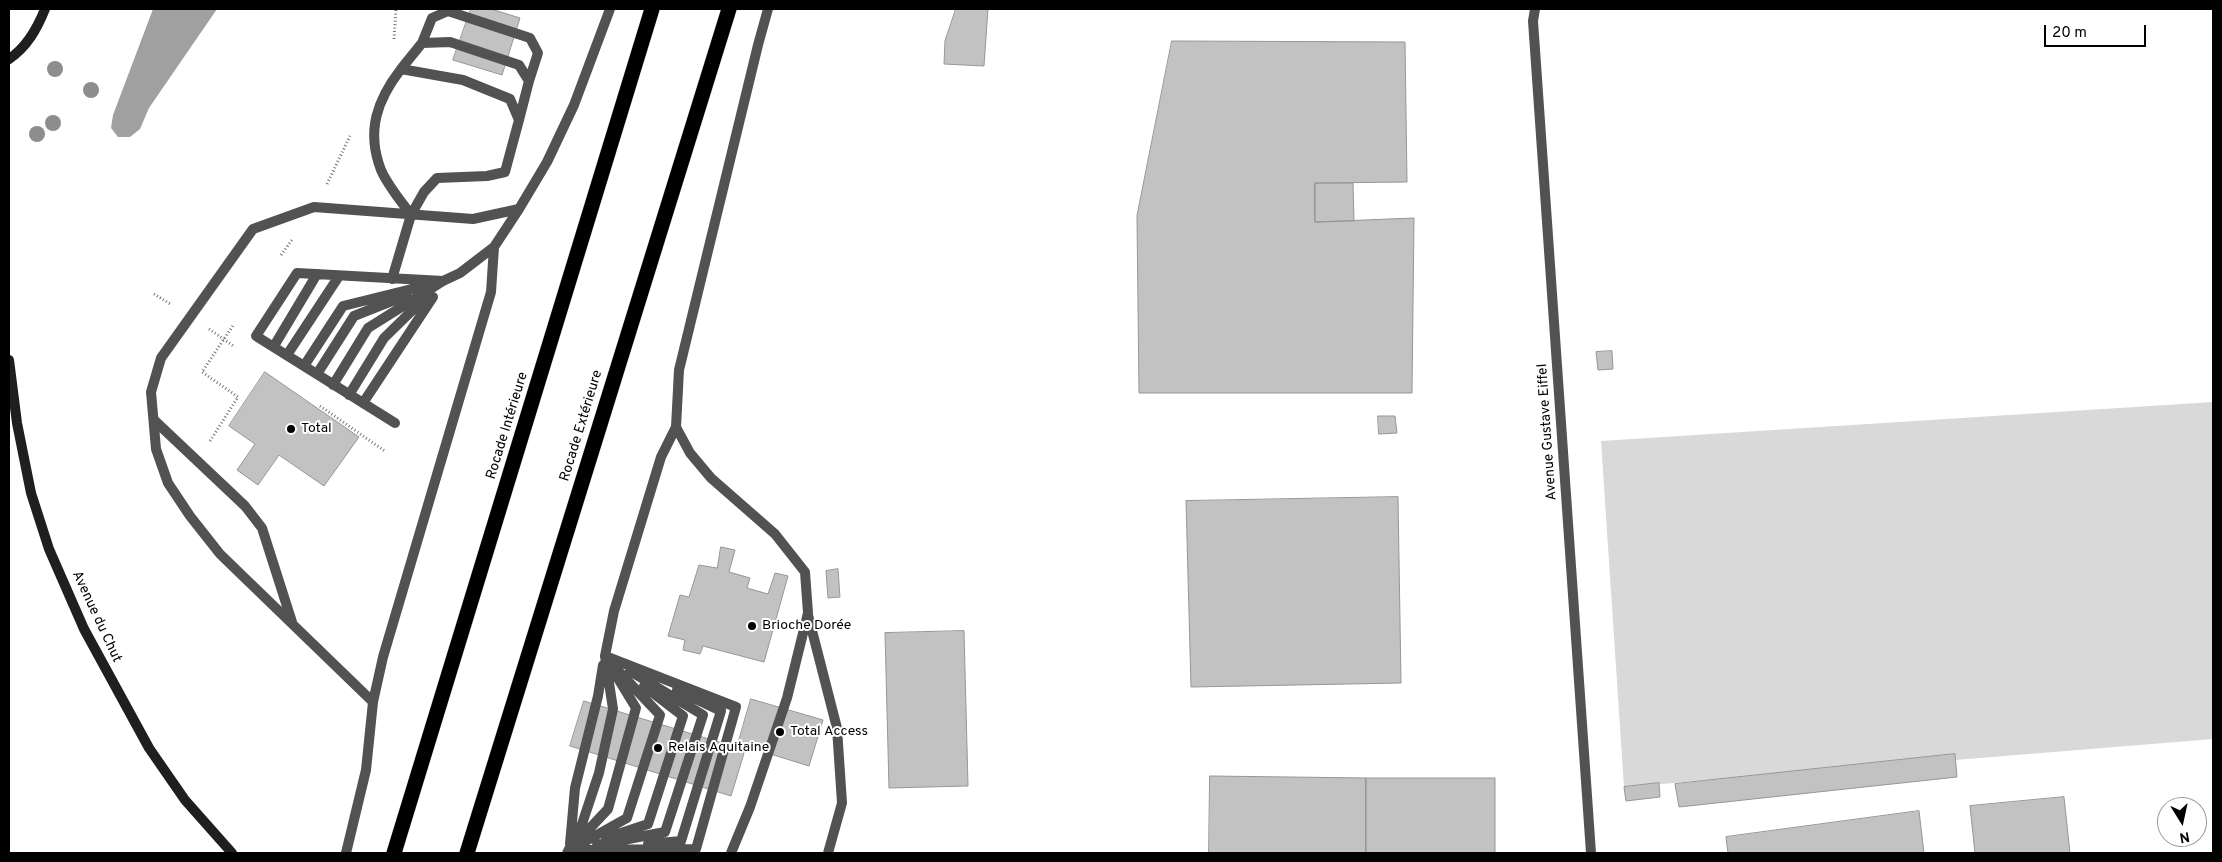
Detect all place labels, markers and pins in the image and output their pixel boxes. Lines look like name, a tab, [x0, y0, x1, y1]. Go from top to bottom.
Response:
place label: Total	[301, 421, 332, 437]
marker: Total	[285, 423, 297, 435]
place label: Brioche Dorée	[762, 618, 851, 634]
marker: Brioche Dorée	[746, 620, 758, 632]
place label: Total Access	[790, 724, 868, 740]
marker: Total Access	[774, 726, 786, 738]
place label: Relais Aquitaine	[668, 740, 769, 756]
marker: Relais Aquitaine	[652, 742, 664, 754]

